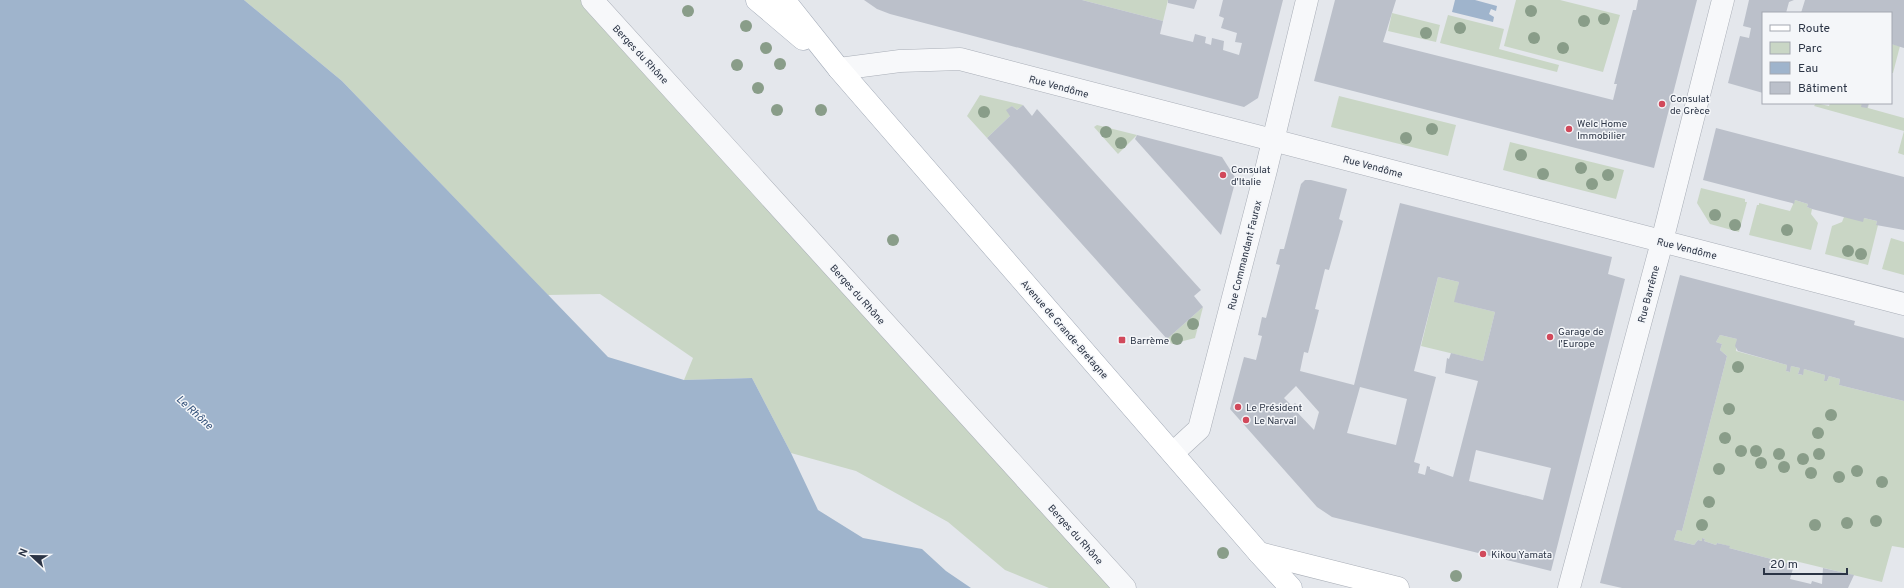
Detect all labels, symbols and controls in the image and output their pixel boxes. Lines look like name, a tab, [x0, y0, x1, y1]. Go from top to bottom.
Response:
legend	[1762, 12, 1892, 104]
text: Route	[1798, 21, 1830, 37]
street label: Berges du Rhône	[609, 23, 671, 87]
text: Parc	[1798, 41, 1822, 57]
text: Eau	[1798, 61, 1818, 77]
street label: Rue Vendôme	[1027, 73, 1090, 102]
text: Bâtiment	[1798, 81, 1848, 97]
place label: Consulat de Grèce	[1670, 93, 1710, 118]
marker: Consulat de Grèce	[1657, 99, 1667, 109]
place label: Welc Home Immobilier	[1577, 118, 1627, 143]
marker: Welc Home Immobilier	[1564, 124, 1574, 134]
street label: Rue Vendôme	[1341, 153, 1404, 182]
place label: Consulat d'Italie	[1231, 164, 1271, 189]
marker: Consulat d'Italie	[1218, 170, 1228, 180]
street label: Rue Commandant Faurax	[1226, 199, 1265, 312]
street label: Rue Vendôme	[1655, 236, 1718, 263]
street label: Berges du Rhône	[826, 262, 887, 328]
street label: Rue Barrême	[1636, 264, 1663, 325]
street label: Avenue de Grande-Bretagne	[1017, 278, 1111, 382]
place label: Garage de l'Europe	[1558, 326, 1604, 351]
marker: Garage de l'Europe	[1545, 332, 1555, 342]
marker: Barrème	[1117, 335, 1127, 345]
place label: Barrème	[1130, 335, 1169, 348]
water label: Le Rhône	[173, 393, 216, 433]
marker: Le Président	[1233, 402, 1243, 412]
place label: Le Président	[1246, 402, 1302, 415]
marker: Le Narval	[1241, 415, 1251, 425]
place label: Le Narval	[1254, 415, 1296, 428]
street label: Berges du Rhône	[1044, 502, 1105, 568]
north arrow	[12, 536, 52, 576]
text: N	[16, 546, 32, 559]
marker: Kikou Yamata	[1478, 549, 1488, 559]
place label: Kikou Yamata	[1491, 549, 1552, 562]
scale bar	[1764, 550, 1847, 576]
text: 20 m	[1770, 557, 1798, 573]

